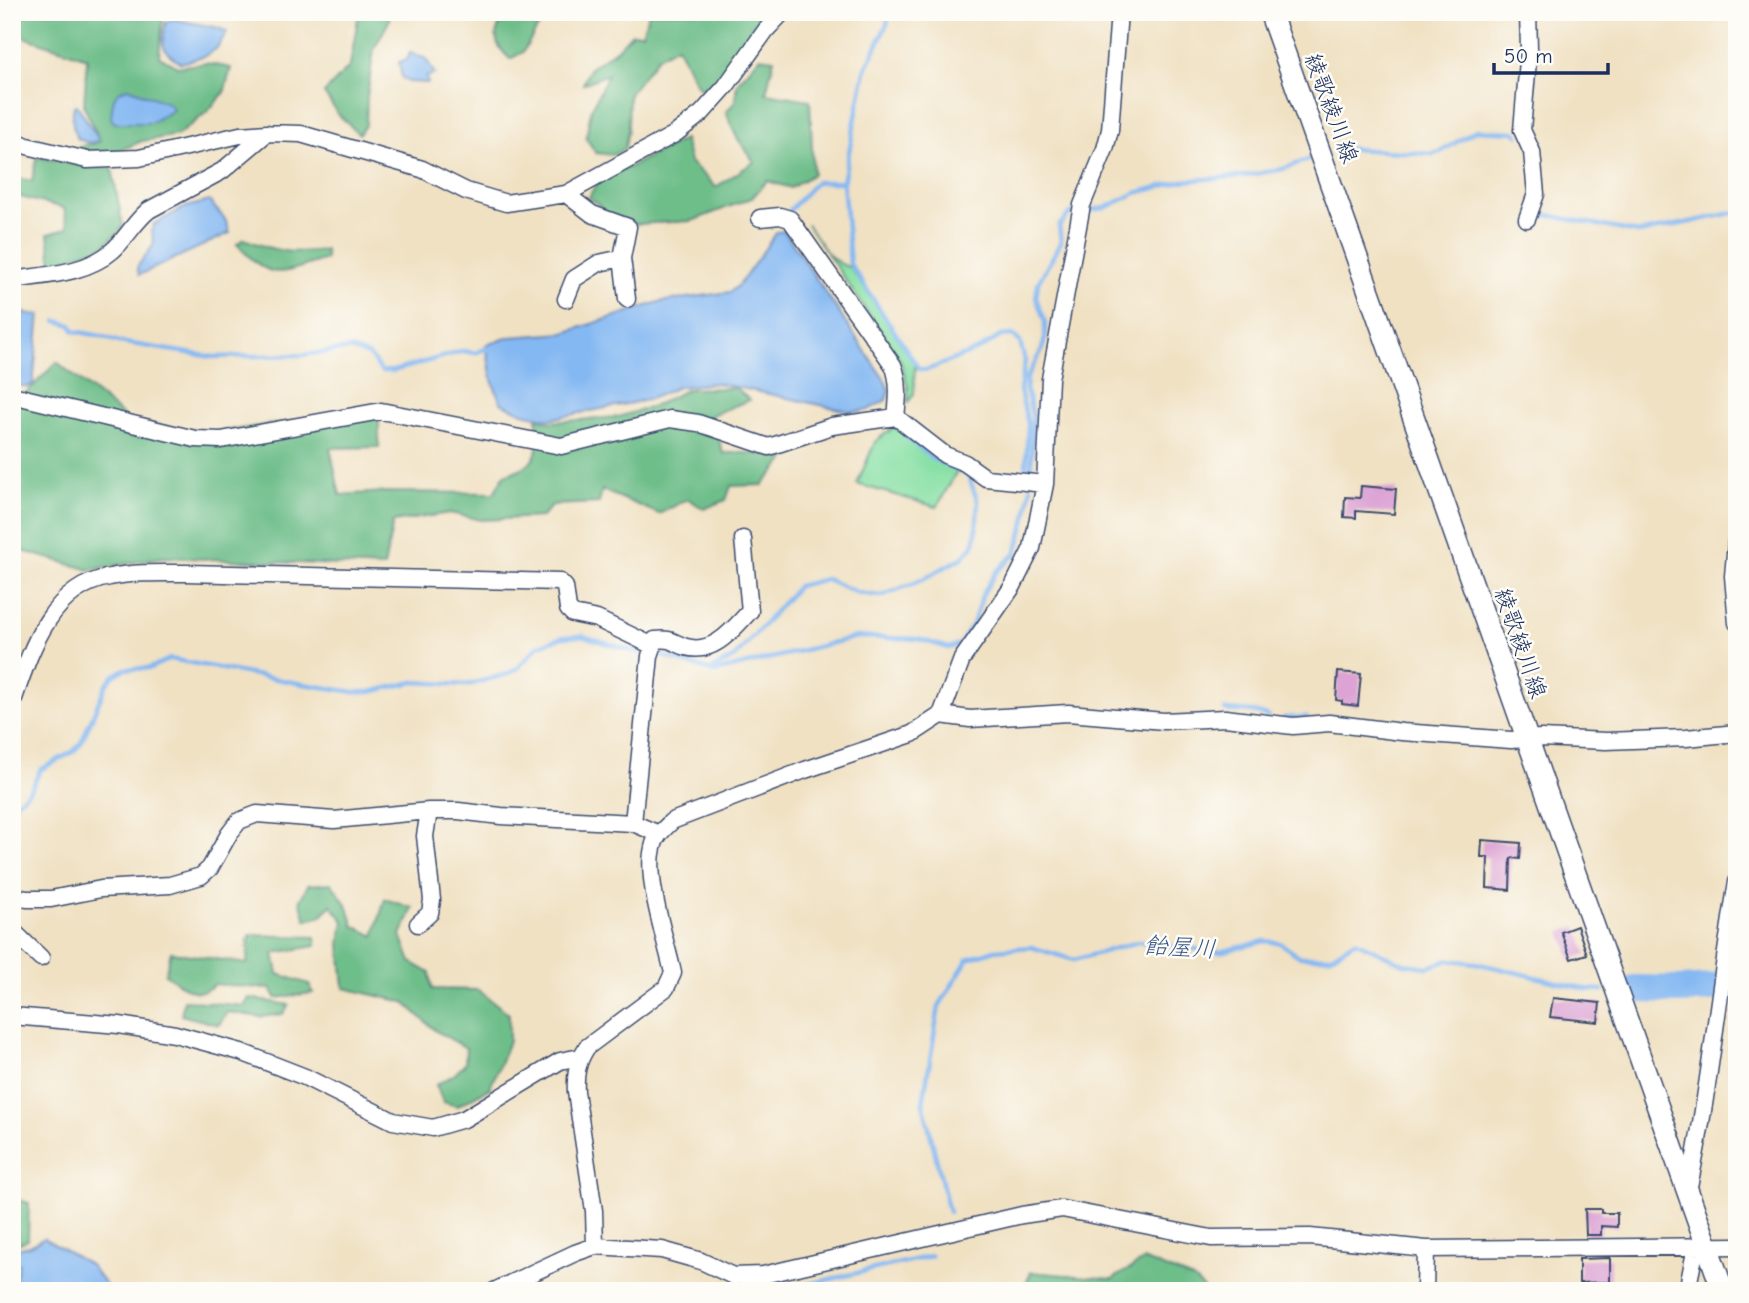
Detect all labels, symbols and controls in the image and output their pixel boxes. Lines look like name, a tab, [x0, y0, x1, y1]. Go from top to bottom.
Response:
scale bar	[1494, 32, 1607, 76]
text: 50 m	[1504, 44, 1553, 68]
street label: 綾歌綾川線	[1299, 50, 1364, 167]
street label: 綾歌綾川線	[1489, 584, 1552, 702]
water label: 飴屋川	[1143, 931, 1217, 963]

